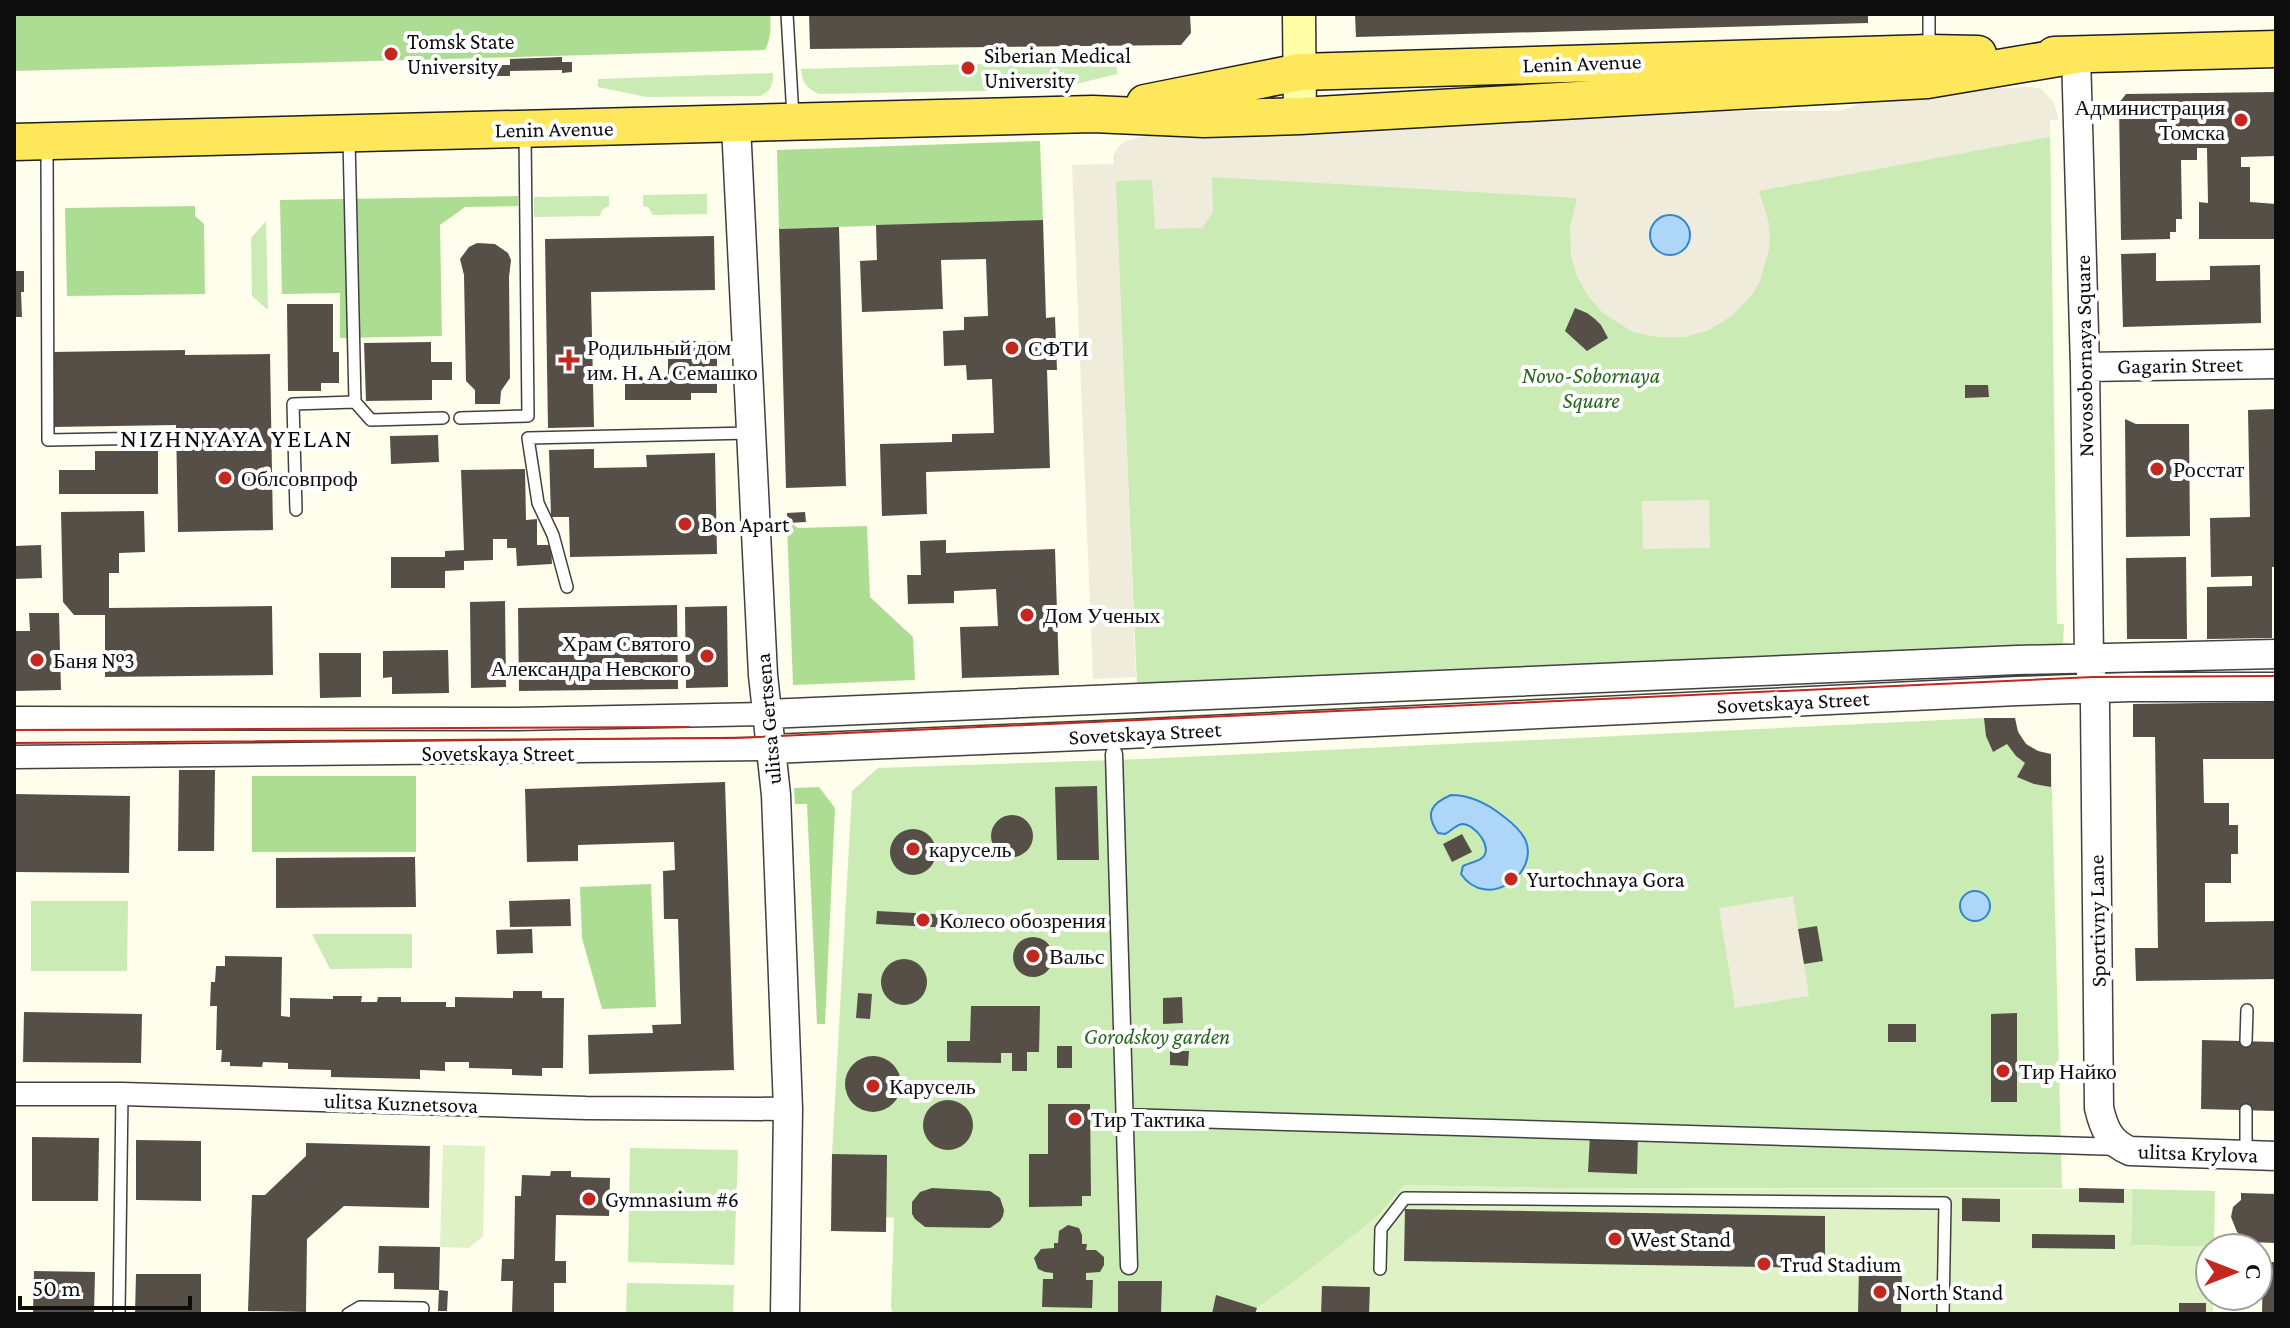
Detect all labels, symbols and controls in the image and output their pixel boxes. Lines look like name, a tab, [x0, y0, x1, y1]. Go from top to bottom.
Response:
place label: Tomsk State University	[407, 29, 514, 79]
place label: Siberian Medical University	[984, 43, 1131, 93]
marker: Tomsk State University	[382, 45, 400, 63]
street label: Lenin Avenue	[1522, 48, 1642, 78]
marker: Siberian Medical University	[959, 59, 977, 77]
place label: Администрация Томска	[2075, 95, 2225, 145]
marker: Администрация Томска	[2232, 111, 2250, 129]
street label: Lenin Avenue	[494, 115, 614, 143]
street label: Novosobornaya Square	[2070, 255, 2098, 457]
place label: Родильный дом им. Н. А. Семашко	[587, 335, 758, 385]
place label: СФТИ	[1028, 336, 1089, 361]
marker: СФТИ	[1003, 339, 1021, 357]
marker: Родильный дом им. Н. А. Семашко	[558, 349, 580, 371]
street label: Gagarin Street	[2117, 351, 2244, 379]
park label: Novo-Sobornaya Square	[1522, 363, 1660, 413]
district label: NIZHNYAYA YELAN	[120, 424, 354, 453]
place label: Росстат	[2173, 457, 2245, 482]
marker: Росстат	[2148, 460, 2166, 478]
place label: Облсовпроф	[241, 466, 358, 491]
marker: Облсовпроф	[216, 469, 234, 487]
place label: Bon Apart	[701, 512, 790, 537]
marker: Bon Apart	[676, 515, 694, 533]
place label: Дом Ученых	[1043, 603, 1161, 628]
marker: Дом Ученых	[1018, 606, 1036, 624]
place label: Храм Святого Александра Невского	[491, 631, 691, 681]
marker: Храм Святого Александра Невского	[698, 647, 716, 665]
place label: Баня №3	[53, 648, 135, 673]
marker: Баня №3	[28, 651, 46, 669]
street label: ulitsa Gertsena	[750, 652, 786, 786]
street label: Sovetskaya Street	[1716, 685, 1871, 718]
street label: Sovetskaya Street	[1068, 716, 1223, 749]
street label: Sovetskaya Street	[422, 741, 575, 766]
place label: карусель	[929, 837, 1012, 862]
marker: карусель	[904, 840, 922, 858]
street label: Sportivny Lane	[2083, 855, 2111, 987]
place label: Yurtochnaya Gora	[1527, 867, 1685, 892]
marker: Yurtochnaya Gora	[1502, 870, 1520, 888]
place label: Колесо обозрения	[939, 908, 1106, 933]
marker: Колесо обозрения	[914, 911, 932, 929]
place label: Вальс	[1049, 944, 1105, 969]
marker: Вальс	[1024, 947, 1042, 965]
park label: Gorodskoy garden	[1084, 1024, 1230, 1049]
place label: Тир Найко	[2019, 1059, 2117, 1084]
marker: Тир Найко	[1994, 1062, 2012, 1080]
place label: Карусель	[889, 1074, 976, 1099]
marker: Карусель	[864, 1077, 882, 1095]
street label: ulitsa Kuznetsova	[323, 1088, 479, 1118]
place label: Тир Тактика	[1091, 1107, 1206, 1132]
marker: Тир Тактика	[1066, 1110, 1084, 1128]
street label: ulitsa Krylova	[2137, 1138, 2259, 1168]
place label: Gymnasium #6	[605, 1187, 739, 1212]
marker: Gymnasium #6	[580, 1190, 598, 1208]
place label: West Stand	[1631, 1227, 1731, 1252]
marker: West Stand	[1606, 1230, 1624, 1248]
north arrow	[2194, 1232, 2274, 1312]
place label: Trud Stadium	[1780, 1252, 1902, 1277]
marker: Trud Stadium	[1755, 1255, 1773, 1273]
scale bar	[20, 1260, 190, 1310]
text: С	[2241, 1264, 2266, 1280]
text: 50 m	[32, 1274, 81, 1301]
place label: North Stand	[1896, 1280, 2004, 1305]
marker: North Stand	[1871, 1283, 1889, 1301]

